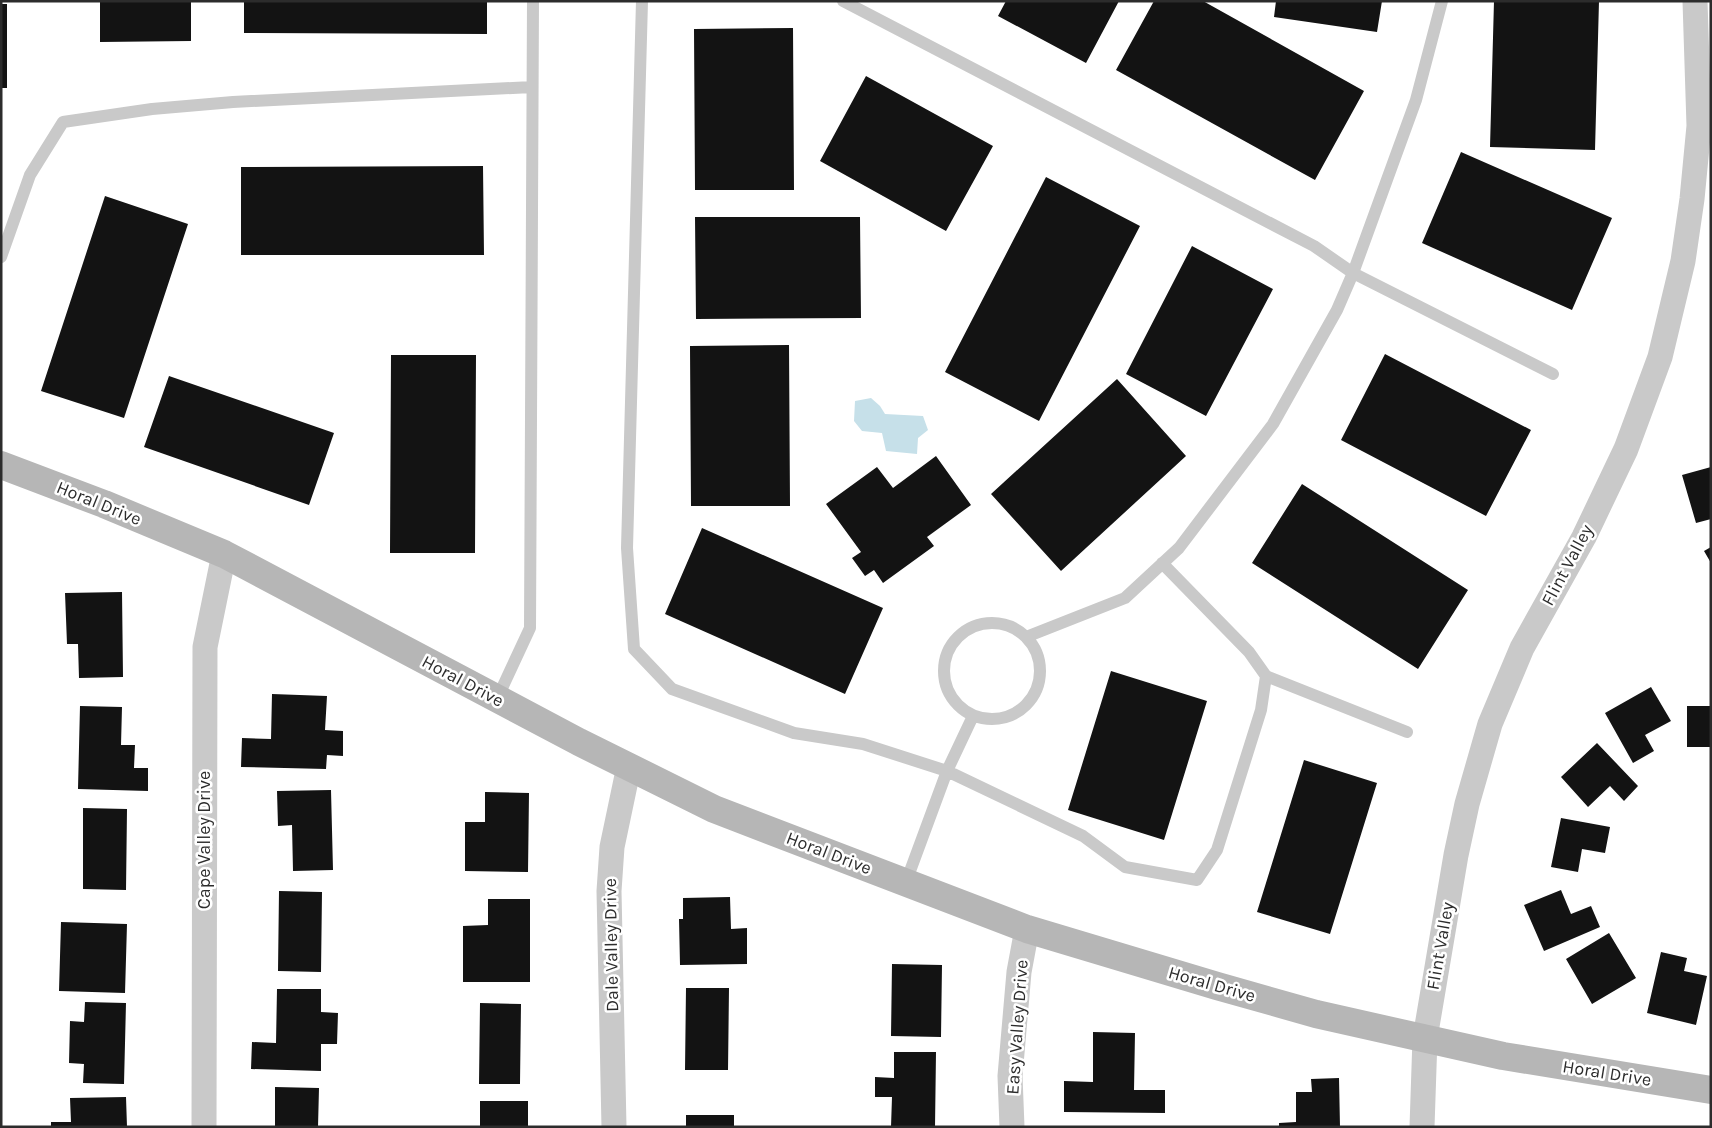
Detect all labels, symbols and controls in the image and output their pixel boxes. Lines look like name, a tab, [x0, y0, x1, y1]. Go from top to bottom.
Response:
street label: Horal Drive	[53, 476, 145, 530]
street label: Flint Valley	[1536, 520, 1598, 609]
street label: Horal Drive	[418, 650, 508, 712]
street label: Cape Valley Drive	[193, 771, 215, 909]
street label: Horal Drive	[783, 827, 875, 879]
street label: Dale Valley Drive	[599, 878, 623, 1012]
street label: Flint Valley	[1421, 900, 1459, 992]
street label: Easy Valley Drive	[1001, 959, 1033, 1095]
street label: Horal Drive	[1166, 961, 1258, 1007]
street label: Horal Drive	[1561, 1055, 1653, 1091]

